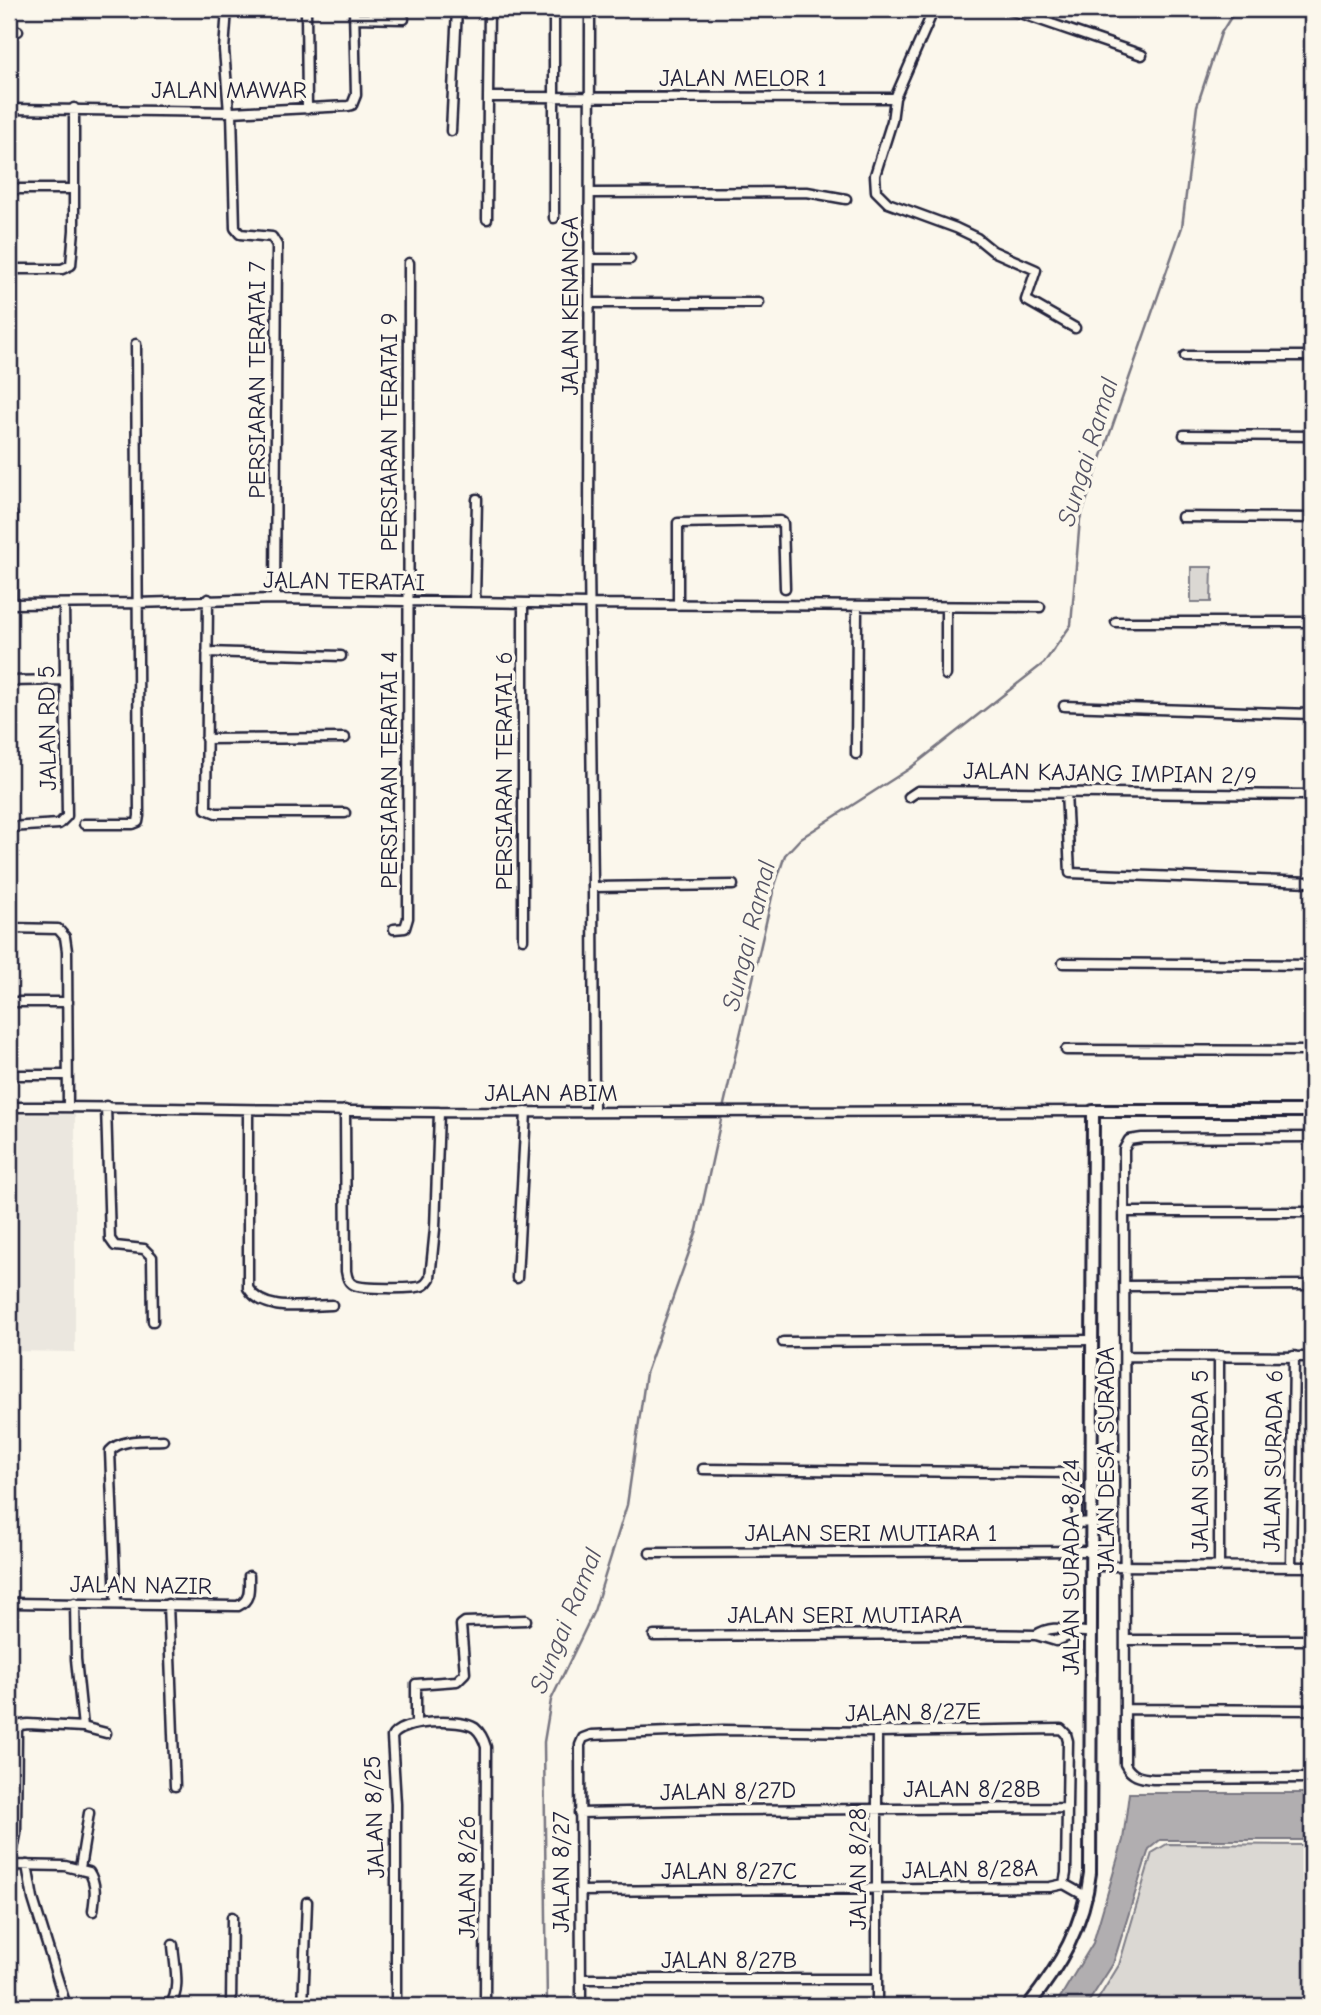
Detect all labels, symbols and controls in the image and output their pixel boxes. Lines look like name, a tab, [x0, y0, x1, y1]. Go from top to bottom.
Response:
street label: JALAN MELOR 1	[659, 64, 827, 92]
street label: JALAN MAWAR	[151, 76, 307, 104]
street label: JALAN KENANGA	[556, 216, 584, 396]
street label: PERSIARAN TERATAI 7	[243, 261, 271, 499]
street label: PERSIARAN TERATAI 9	[375, 313, 403, 551]
water label: Sungai Ramal	[1051, 374, 1125, 530]
street label: JALAN TERATAI	[263, 566, 425, 596]
street label: PERSIARAN TERATAI 4	[375, 651, 403, 889]
street label: PERSIARAN TERATAI 6	[490, 651, 518, 891]
street label: JALAN RD 5	[32, 665, 62, 791]
street label: JALAN KAJANG IMPIAN 2/9	[963, 756, 1257, 790]
water label: Sungai Ramal	[716, 858, 782, 1014]
street label: JALAN ABIM	[484, 1079, 618, 1107]
street label: JALAN DESA SURADA	[1092, 1347, 1120, 1573]
street label: JALAN SURADA 6	[1257, 1369, 1289, 1553]
street label: JALAN SURADA 5	[1186, 1370, 1214, 1552]
street label: JALAN SURADA 8/24	[1057, 1459, 1085, 1675]
street label: JALAN SERI MUTIARA 1	[745, 1519, 997, 1547]
water label: Sungai Ramal	[523, 1544, 609, 1698]
street label: JALAN NAZIR	[70, 1570, 212, 1600]
street label: JALAN SERI MUTIARA	[728, 1601, 962, 1629]
street label: JALAN 8/27E	[845, 1697, 981, 1727]
street label: JALAN 8/25	[358, 1755, 390, 1879]
street label: JALAN 8/28B	[903, 1775, 1041, 1803]
street label: JALAN 8/27D	[660, 1776, 796, 1806]
street label: JALAN 8/28	[844, 1808, 872, 1930]
street label: JALAN 8/27	[547, 1811, 575, 1933]
street label: JALAN 8/26	[453, 1815, 481, 1939]
street label: JALAN 8/28A	[902, 1854, 1038, 1884]
street label: JALAN 8/27C	[661, 1857, 797, 1885]
street label: JALAN 8/27B	[661, 1946, 797, 1974]

